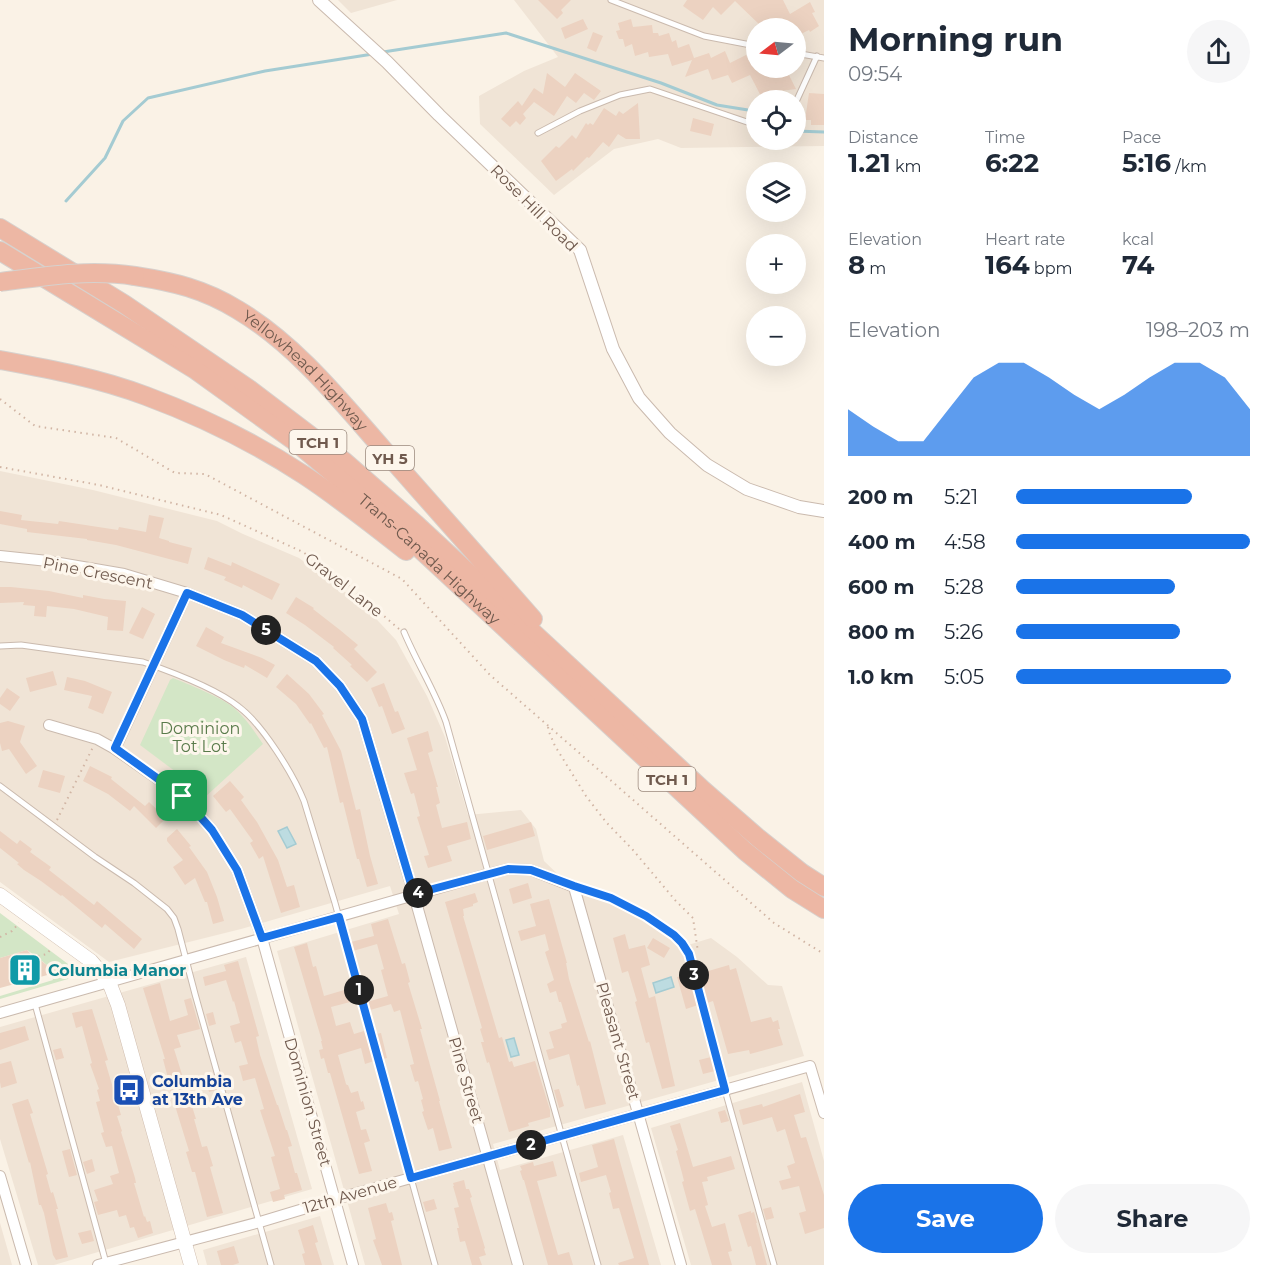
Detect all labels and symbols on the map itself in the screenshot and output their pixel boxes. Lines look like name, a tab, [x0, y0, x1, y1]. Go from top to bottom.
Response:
north arrow	[746, 18, 806, 78]
street label: Rose Hill Road	[487, 161, 581, 255]
street label: Yellowhead Highway	[239, 306, 372, 435]
road number: TCH 1	[290, 430, 346, 454]
road number: YH 5	[366, 446, 414, 470]
street label: Trans-Canada Highway	[355, 490, 505, 629]
street label: Gravel Lane	[301, 549, 387, 621]
street label: Pine Crescent	[42, 553, 155, 593]
pin: 5	[251, 615, 281, 645]
park label: Dominion Tot Lot	[160, 719, 240, 756]
road number: TCH 1	[638, 767, 696, 791]
pin	[156, 770, 207, 821]
pin: 4	[403, 878, 433, 908]
building icon: Columbia Manor	[7, 952, 43, 988]
pin: 3	[679, 960, 709, 990]
place label: Columbia Manor	[48, 961, 186, 980]
pin: 1	[344, 975, 374, 1005]
street label: Pleasant Street	[592, 980, 644, 1103]
street label: Dominion Street	[281, 1035, 336, 1169]
street label: Pine Street	[445, 1035, 488, 1126]
bus stop icon: Columbia at 13th Ave	[111, 1072, 147, 1108]
place label: Columbia at 13th Ave	[152, 1072, 243, 1109]
pin: 2	[516, 1130, 546, 1160]
street label: 12th Avenue	[301, 1173, 399, 1217]

